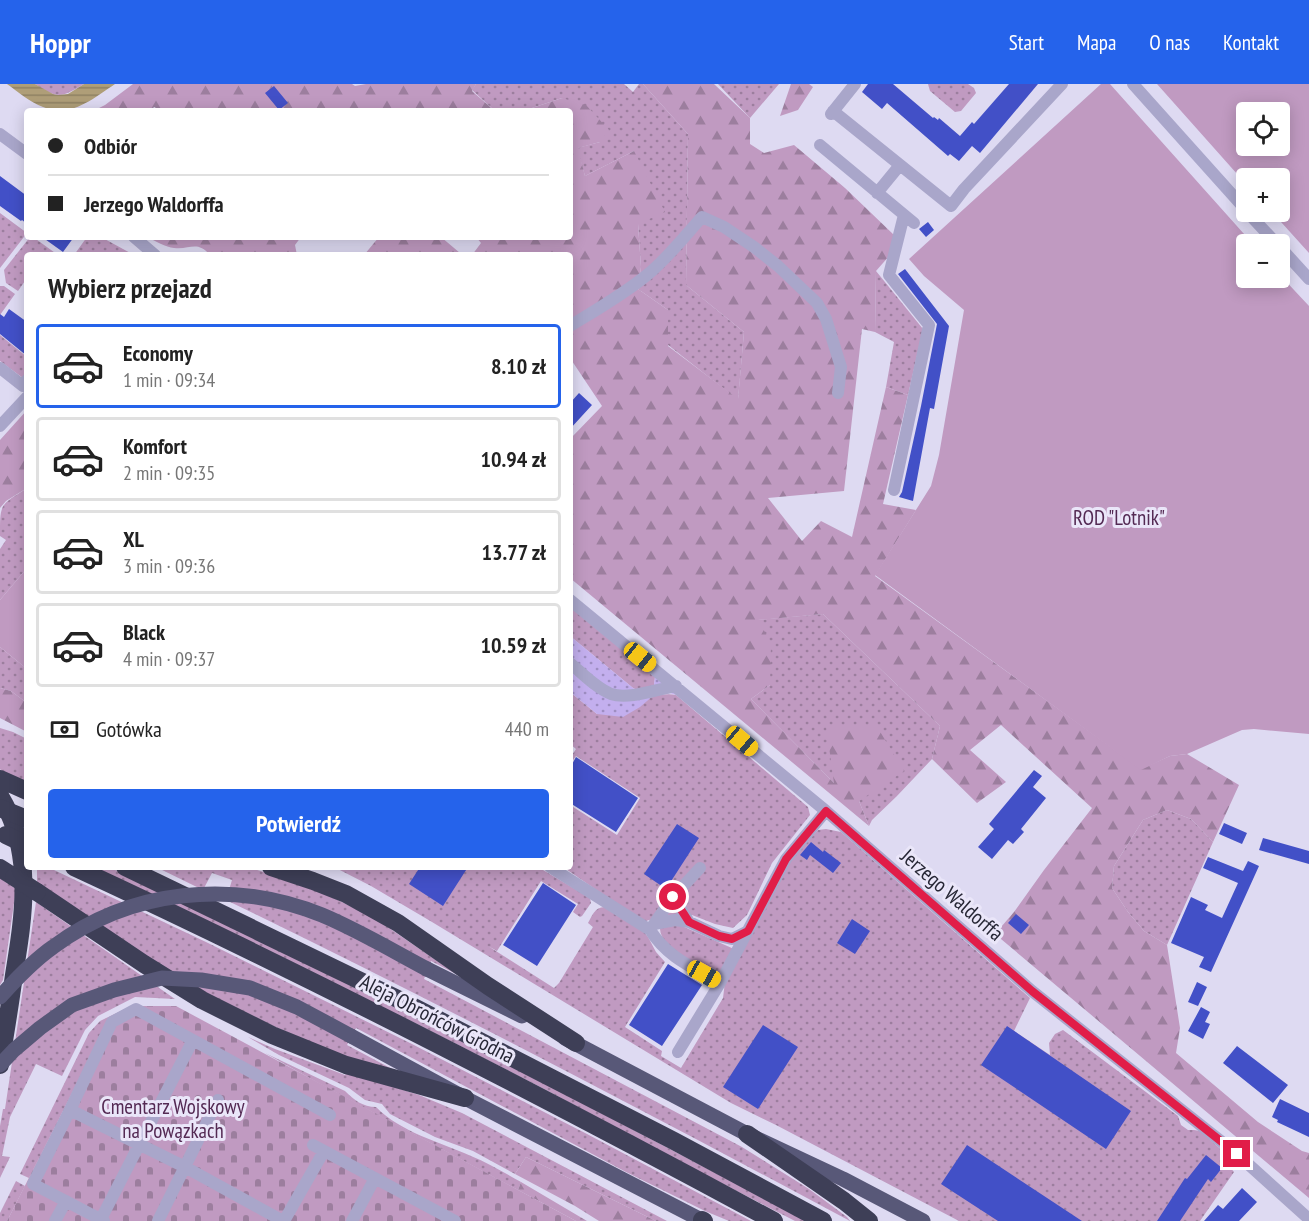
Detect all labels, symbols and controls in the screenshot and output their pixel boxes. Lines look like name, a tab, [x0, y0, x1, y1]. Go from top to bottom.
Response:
text: Hoppr	[30, 24, 91, 61]
text: Start	[1009, 29, 1044, 56]
text: Mapa	[1077, 29, 1116, 56]
text: O nas	[1149, 29, 1190, 56]
text: Kontakt	[1223, 29, 1279, 56]
map controls	[1236, 102, 1290, 288]
button: locate	[1236, 102, 1290, 156]
text: Odbiór	[84, 132, 137, 160]
button: +	[1236, 168, 1290, 222]
text: Jerzego Waldorffa	[84, 190, 224, 218]
button: −	[1236, 234, 1290, 288]
text: Wybierz przejazd	[48, 271, 212, 305]
icon: car	[51, 339, 105, 393]
text: Economy	[123, 339, 193, 367]
text: 8.10 zł	[491, 352, 546, 380]
text: 1 min · 09:34	[123, 367, 215, 393]
icon: car	[51, 432, 105, 486]
text: Komfort	[123, 432, 187, 460]
text: 10.94 zł	[481, 445, 546, 473]
text: 2 min · 09:35	[123, 460, 215, 486]
park label: ROD "Lotnik"	[1073, 504, 1165, 531]
icon: car	[51, 525, 105, 579]
text: XL	[123, 525, 144, 553]
text: 13.77 zł	[481, 538, 546, 566]
text: 3 min · 09:36	[123, 553, 215, 579]
icon: car	[51, 618, 105, 672]
text: Black	[123, 618, 165, 646]
text: 10.59 zł	[481, 631, 546, 659]
car	[620, 639, 660, 675]
text: 4 min · 09:37	[123, 646, 215, 672]
icon: cash	[48, 713, 81, 746]
text: Gotówka	[96, 715, 162, 743]
text: 440 m	[505, 716, 549, 742]
car	[722, 723, 762, 759]
button: Potwierdź	[48, 789, 549, 858]
street label: Jerzego Waldorffa	[895, 842, 1009, 947]
route start	[659, 883, 686, 910]
car	[684, 957, 724, 991]
street label: Aleja Obrońców Grodna	[355, 968, 519, 1069]
park label: Cmentarz Wojskowy na Powązkach	[101, 1093, 245, 1144]
route end	[1223, 1140, 1250, 1167]

